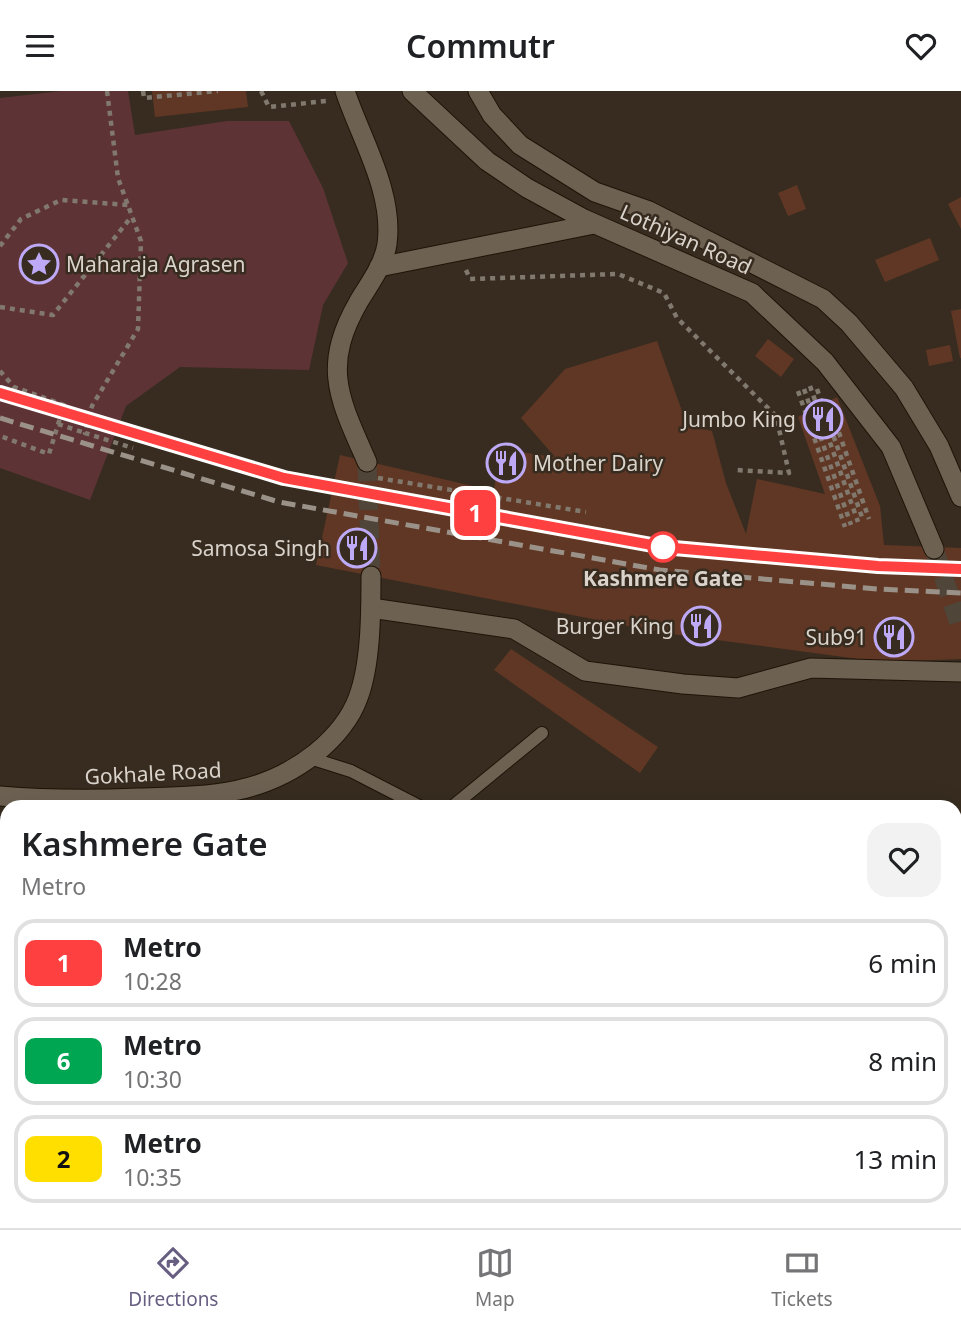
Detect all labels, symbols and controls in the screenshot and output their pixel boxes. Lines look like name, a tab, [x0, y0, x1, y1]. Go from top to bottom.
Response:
text: Commutr	[406, 24, 555, 67]
icon: menu	[21, 27, 59, 65]
icon: heart	[902, 27, 940, 65]
street label: Lothiyan Road	[616, 198, 756, 280]
place icon: Maharaja Agrasen	[18, 243, 60, 285]
place label: Maharaja Agrasen	[66, 250, 246, 278]
restaurant icon: Jumbo King	[802, 398, 844, 440]
place label: Jumbo King	[680, 405, 796, 433]
restaurant icon: Mother Dairy	[485, 442, 527, 484]
place label: Mother Dairy	[533, 449, 663, 477]
line badge: 1	[452, 490, 498, 536]
text: 1	[468, 496, 482, 529]
restaurant icon: Samosa Singh	[336, 527, 378, 569]
marker: Kashmere Gate	[648, 532, 678, 562]
place label: Samosa Singh	[191, 534, 330, 562]
place label: Kashmere Gate	[583, 564, 743, 592]
restaurant icon: Burger King	[680, 605, 722, 647]
place label: Burger King	[556, 612, 674, 640]
restaurant icon: Sub91	[873, 616, 915, 658]
place label: Sub91	[806, 623, 867, 651]
street label: Gokhale Road	[84, 755, 222, 791]
text: Kashmere Gate	[21, 821, 267, 866]
button: heart	[867, 823, 941, 897]
text: Metro	[21, 870, 86, 902]
text: Metro	[123, 929, 202, 965]
text: 6 min	[868, 945, 937, 981]
text: 1	[57, 946, 70, 979]
text: 10:28	[123, 965, 182, 997]
text: Metro	[123, 1027, 202, 1063]
text: 8 min	[868, 1043, 937, 1079]
text: 6	[57, 1044, 70, 1077]
text: 10:30	[123, 1063, 182, 1095]
text: Metro	[123, 1125, 202, 1161]
text: 13 min	[853, 1141, 937, 1177]
text: 2	[57, 1142, 70, 1175]
text: 10:35	[123, 1161, 182, 1193]
tab: Directions	[128, 1244, 218, 1312]
tab: Map	[475, 1244, 515, 1312]
tab: Tickets	[771, 1244, 833, 1312]

